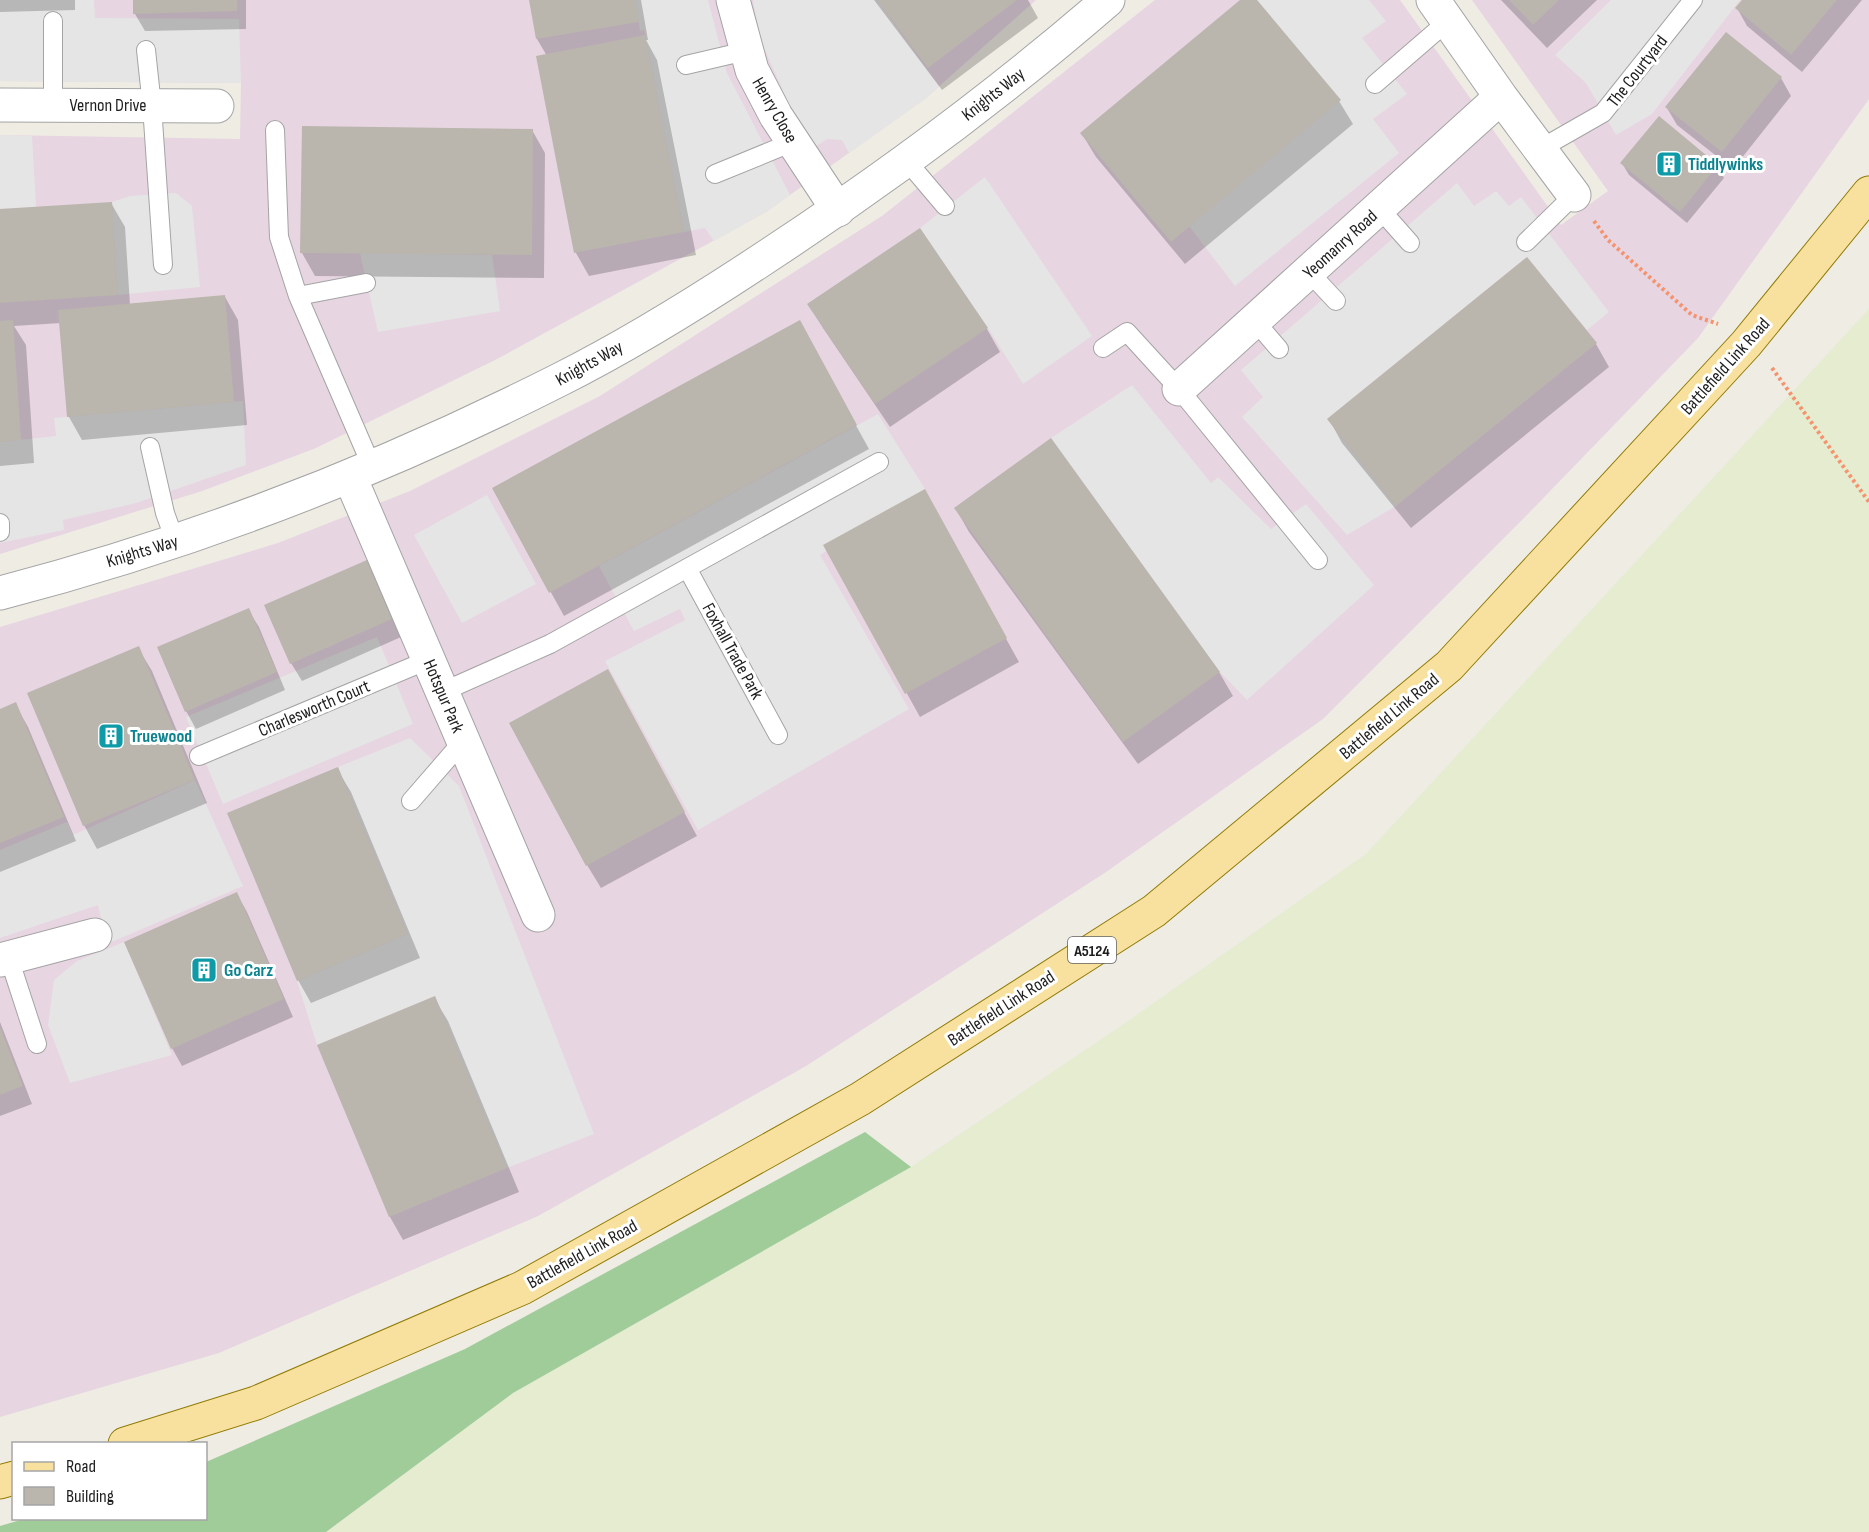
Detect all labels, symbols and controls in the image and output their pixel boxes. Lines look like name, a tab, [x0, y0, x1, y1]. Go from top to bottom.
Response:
street label: The Courtyard	[1603, 31, 1672, 111]
street label: Knights Way	[958, 63, 1029, 125]
street label: Henry Close	[747, 74, 802, 147]
street label: Vernon Drive	[69, 95, 147, 116]
building icon: Tiddlywinks	[1654, 149, 1684, 179]
place label: Tiddlywinks	[1688, 154, 1763, 175]
street label: Yeomanry Road	[1299, 206, 1382, 283]
street label: Battlefield Link Road	[1676, 314, 1774, 419]
street label: Knights Way	[552, 336, 627, 391]
street label: Knights Way	[104, 531, 181, 572]
street label: Foxhall Trade Park	[698, 600, 768, 703]
street label: Hotspur Park	[419, 656, 468, 736]
street label: Battlefield Link Road	[1336, 669, 1443, 764]
street label: Charlesworth Court	[255, 675, 374, 741]
building icon: Truewood	[96, 721, 126, 751]
place label: Truewood	[130, 726, 192, 747]
road number: A5124	[1068, 937, 1116, 963]
building icon: Go Carz	[189, 955, 219, 985]
place label: Go Carz	[224, 960, 273, 981]
street label: Battlefield Link Road	[944, 966, 1058, 1051]
street label: Battlefield Link Road	[523, 1215, 641, 1293]
legend	[12, 1442, 207, 1520]
text: Road	[66, 1456, 96, 1477]
text: Building	[66, 1486, 114, 1507]

